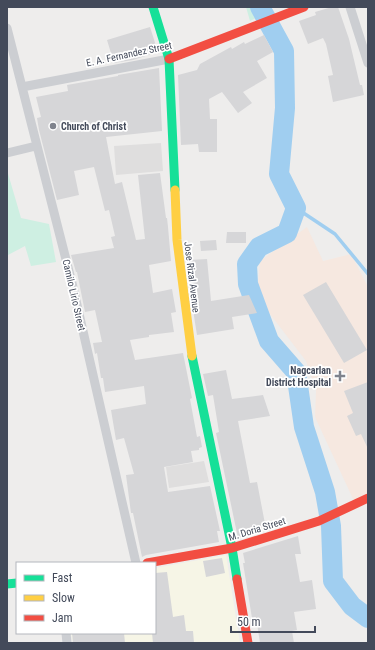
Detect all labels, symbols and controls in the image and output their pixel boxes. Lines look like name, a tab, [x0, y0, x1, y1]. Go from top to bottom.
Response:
street label: E. A. Fernandez Street	[85, 40, 173, 68]
marker: Church of Christ	[48, 121, 58, 131]
place label: Church of Christ	[61, 121, 126, 132]
street label: Jose Rizal Avenue	[182, 241, 202, 313]
street label: Camilo Lirio Street	[60, 258, 88, 332]
place label: Nagcarlan District Hospital	[266, 365, 331, 388]
marker: Nagcarlan District Hospital	[334, 370, 346, 382]
street label: M. Doria Street	[227, 515, 287, 543]
legend	[16, 562, 156, 634]
text: Fast	[52, 571, 73, 585]
text: Slow	[52, 591, 75, 605]
scale bar	[231, 608, 315, 634]
text: Jam	[52, 611, 73, 625]
text: 50 m	[237, 615, 261, 629]

